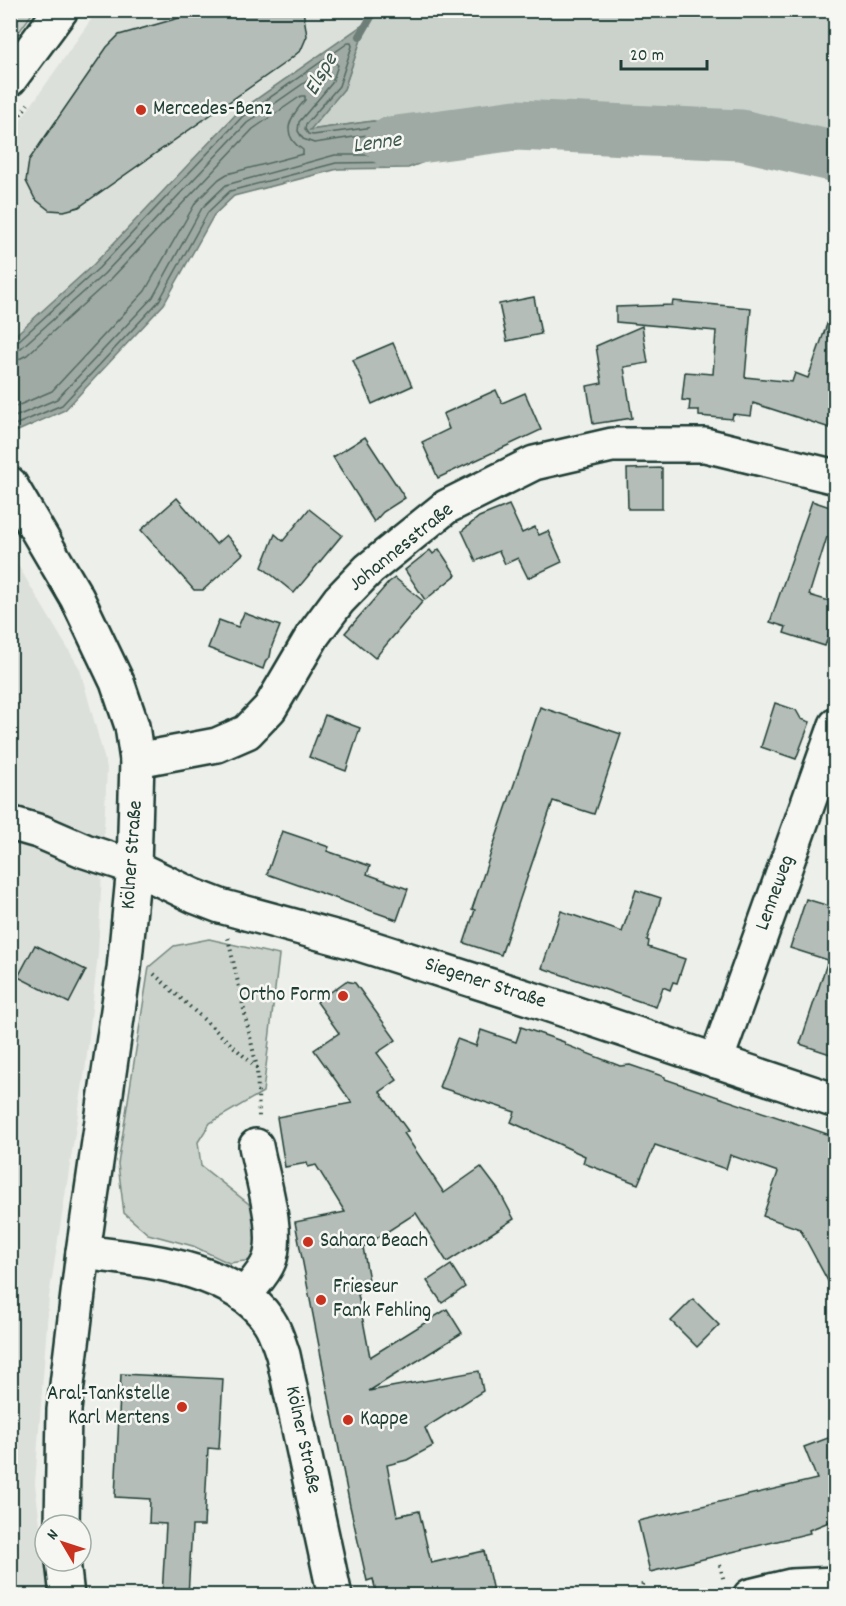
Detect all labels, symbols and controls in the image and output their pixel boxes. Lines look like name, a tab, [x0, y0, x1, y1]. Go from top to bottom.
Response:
scale bar	[621, 33, 706, 71]
text: 20 m	[630, 44, 664, 69]
water label: Elspe	[297, 47, 347, 102]
place label: Mercedes-Benz	[153, 95, 272, 125]
marker: Mercedes-Benz	[134, 103, 148, 117]
water label: Lenne	[351, 125, 405, 163]
street label: Johannesstraße	[343, 496, 461, 600]
street label: Kölner Straße	[114, 799, 152, 911]
street label: Lenneweg	[748, 851, 804, 935]
street label: Siegener Straße	[420, 950, 550, 1018]
place label: Ortho Form	[239, 981, 331, 1011]
marker: Ortho Form	[336, 989, 350, 1003]
place label: Sahara Beach	[320, 1227, 428, 1257]
marker: Sahara Beach	[301, 1235, 315, 1249]
place label: Frieseur Fank Fehling	[333, 1273, 431, 1327]
marker: Frieseur Fank Fehling	[314, 1293, 328, 1307]
place label: Aral-Tankstelle Karl Mertens	[47, 1380, 170, 1434]
street label: Kölner Straße	[276, 1383, 328, 1497]
marker: Aral-Tankstelle Karl Mertens	[175, 1400, 189, 1414]
place label: Kappe	[360, 1405, 408, 1435]
marker: Kappe	[341, 1413, 355, 1427]
north arrow	[33, 1513, 93, 1573]
text: N	[42, 1525, 65, 1545]

